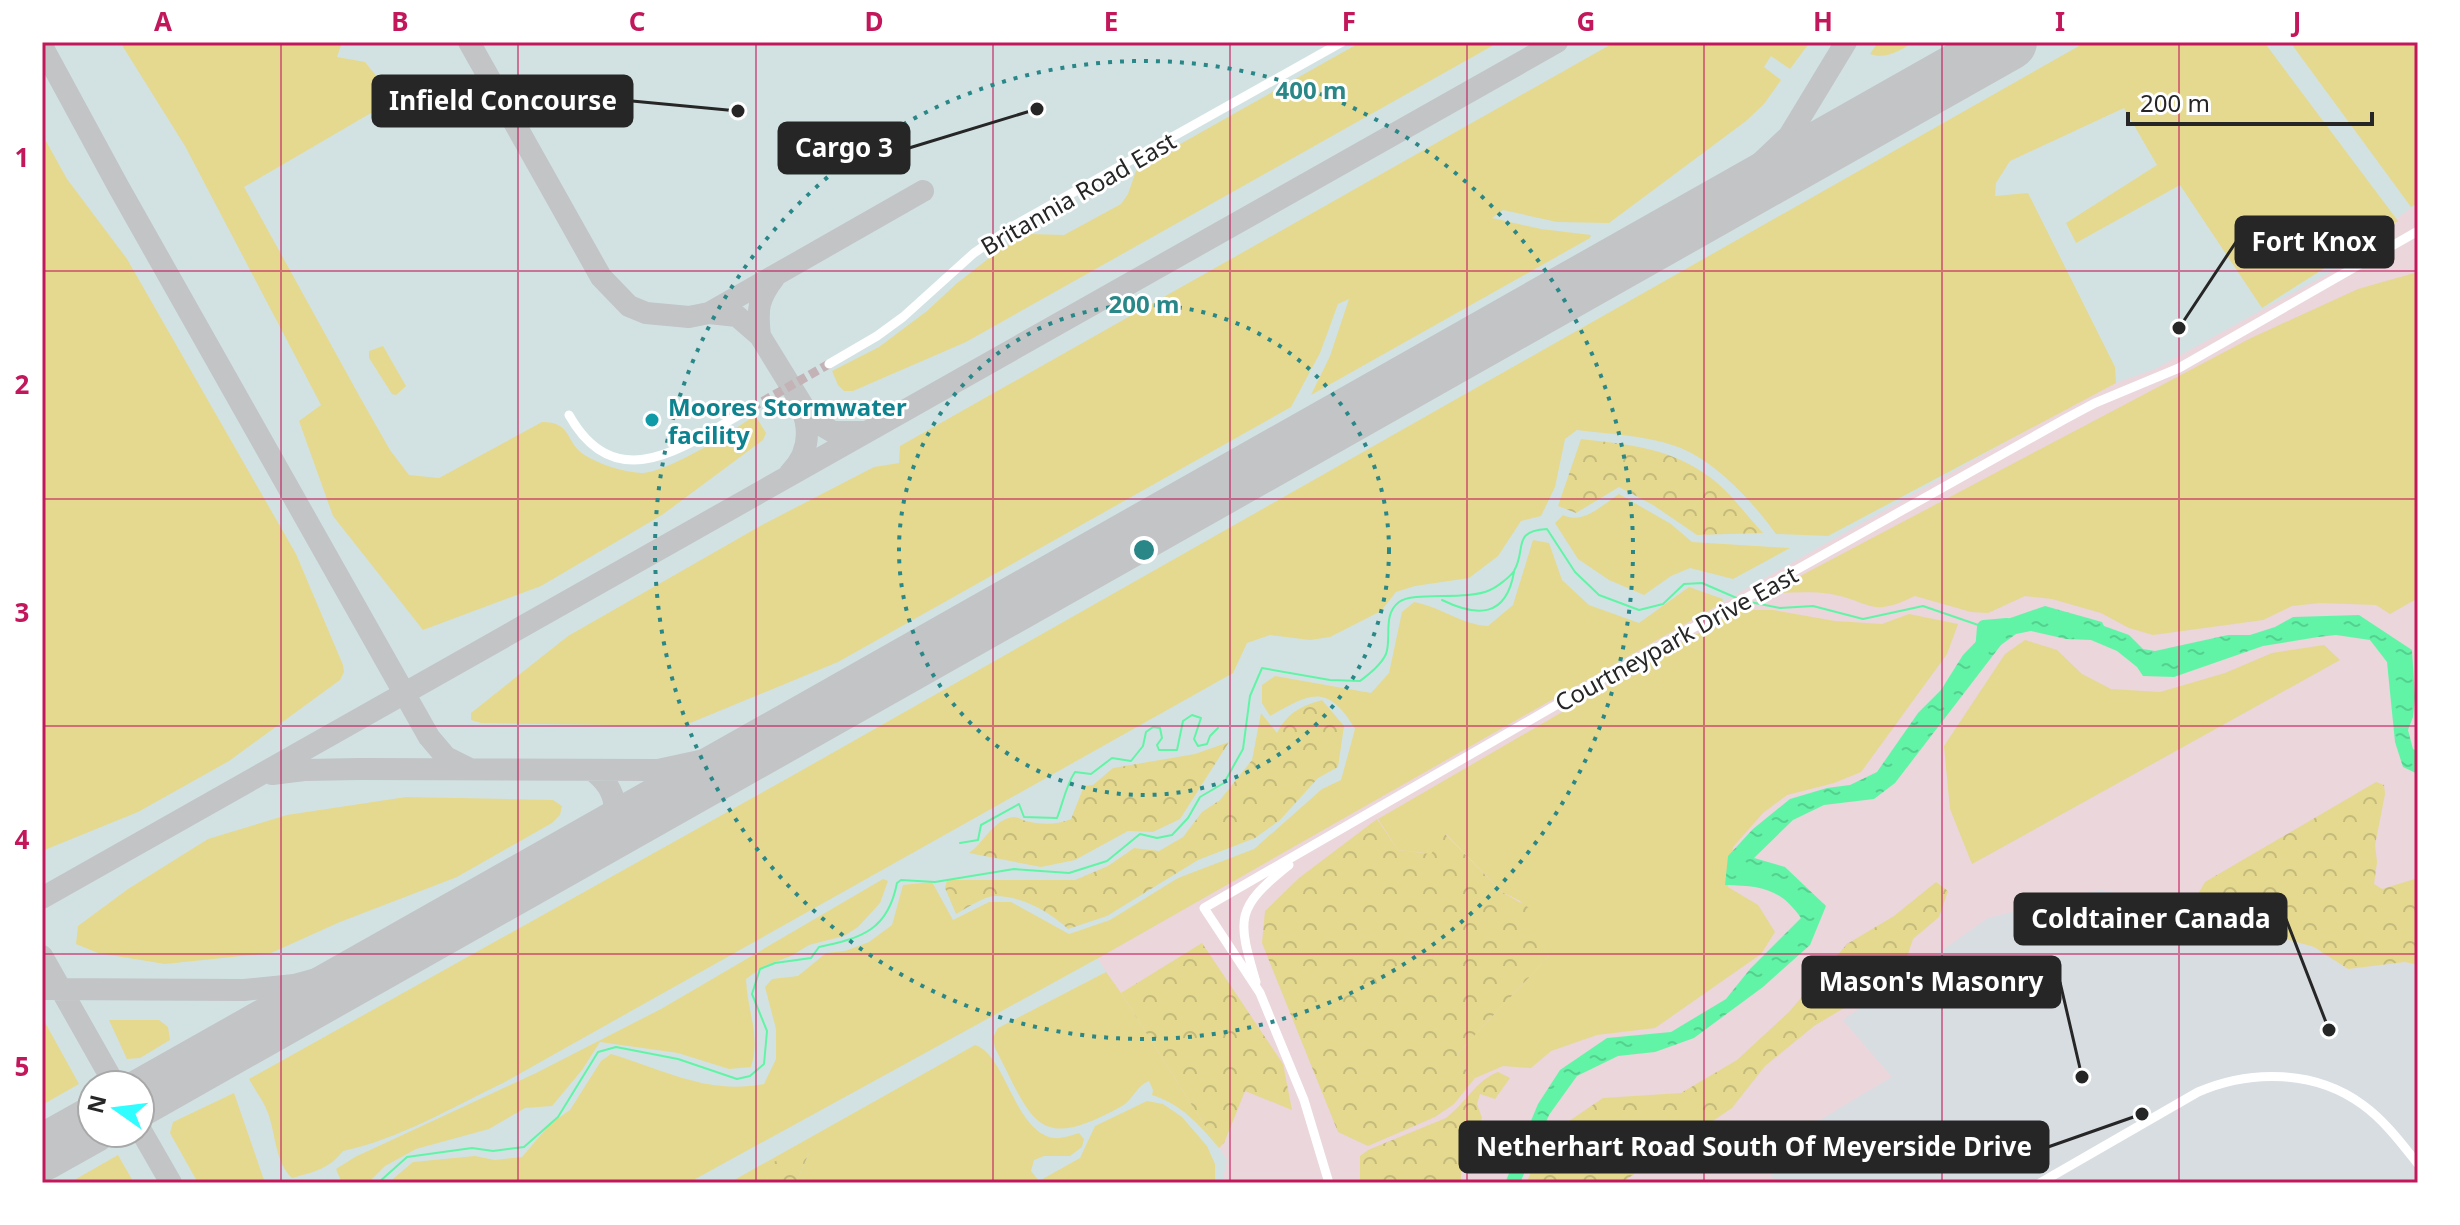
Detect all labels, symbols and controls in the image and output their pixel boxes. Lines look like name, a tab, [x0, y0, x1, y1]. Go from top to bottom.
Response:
text: A	[154, 3, 172, 39]
text: B	[391, 3, 409, 39]
text: C	[629, 3, 645, 39]
text: D	[864, 3, 884, 39]
text: E	[1104, 3, 1118, 39]
text: F	[1342, 3, 1356, 39]
text: G	[1577, 3, 1595, 39]
text: H	[1813, 3, 1833, 39]
text: I	[2055, 3, 2065, 39]
text: J	[2291, 3, 2301, 39]
text: 400 m	[1276, 73, 1346, 106]
callout: Infield Concourse	[373, 76, 632, 126]
scale bar	[2128, 76, 2372, 126]
text: Infield Concourse	[389, 82, 617, 118]
text: 200 m	[2140, 86, 2210, 119]
callout: Cargo 3	[779, 123, 909, 173]
street label: Britannia Road East	[974, 123, 1182, 262]
text: Cargo 3	[795, 129, 893, 165]
text: 1	[15, 139, 29, 175]
callout: Fort Knox	[2236, 217, 2393, 267]
text: Fort Knox	[2251, 223, 2377, 259]
text: 200 m	[1109, 287, 1179, 320]
text: 2	[15, 366, 30, 402]
place label: Moores Stormwater facility	[668, 390, 907, 451]
marker: Moores Stormwater facility	[643, 411, 661, 429]
centre of rings	[1130, 536, 1158, 564]
street label: Courtneypark Drive East	[1549, 557, 1804, 719]
text: 3	[15, 594, 29, 630]
text: 4	[15, 821, 30, 857]
callout: Coldtainer Canada	[2015, 894, 2286, 944]
text: Coldtainer Canada	[2031, 900, 2271, 936]
callout: Mason's Masonry	[1803, 957, 2060, 1007]
text: Mason's Masonry	[1819, 963, 2044, 999]
text: 5	[15, 1048, 29, 1084]
north arrow	[76, 1069, 156, 1149]
text: N	[79, 1092, 112, 1116]
callout: Netherhart Road South Of Meyerside Drive	[1460, 1122, 2048, 1172]
text: Netherhart Road South Of Meyerside Drive	[1476, 1128, 2032, 1164]

